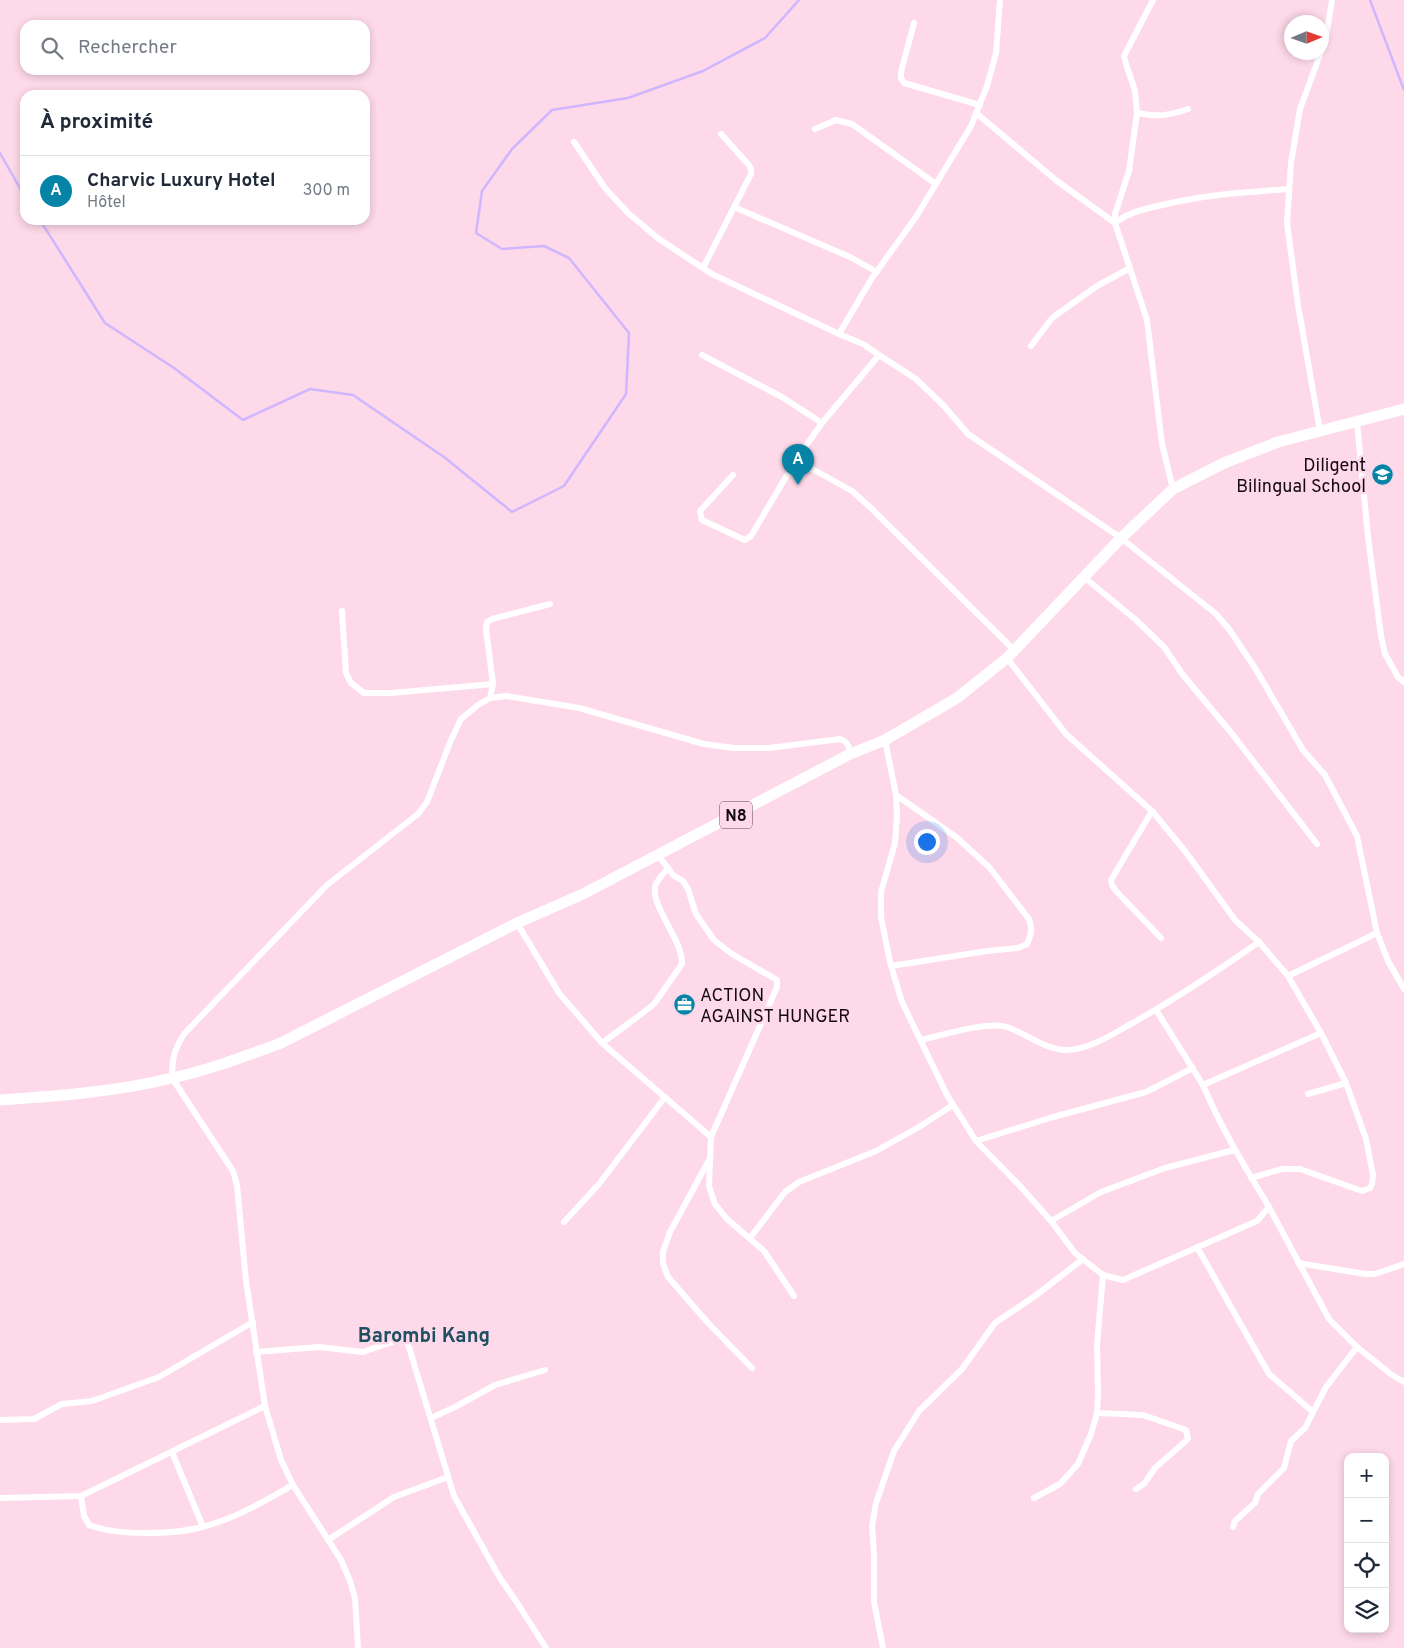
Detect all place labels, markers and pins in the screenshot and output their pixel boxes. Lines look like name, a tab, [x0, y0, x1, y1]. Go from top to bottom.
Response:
pin: A	[782, 444, 814, 485]
place label: Diligent Bilingual School	[1236, 455, 1366, 499]
school or university icon: Diligent Bilingual School	[1370, 463, 1394, 487]
place label: ACTION AGAINST HUNGER	[700, 985, 850, 1029]
office icon: ACTION AGAINST HUNGER	[672, 993, 696, 1017]

